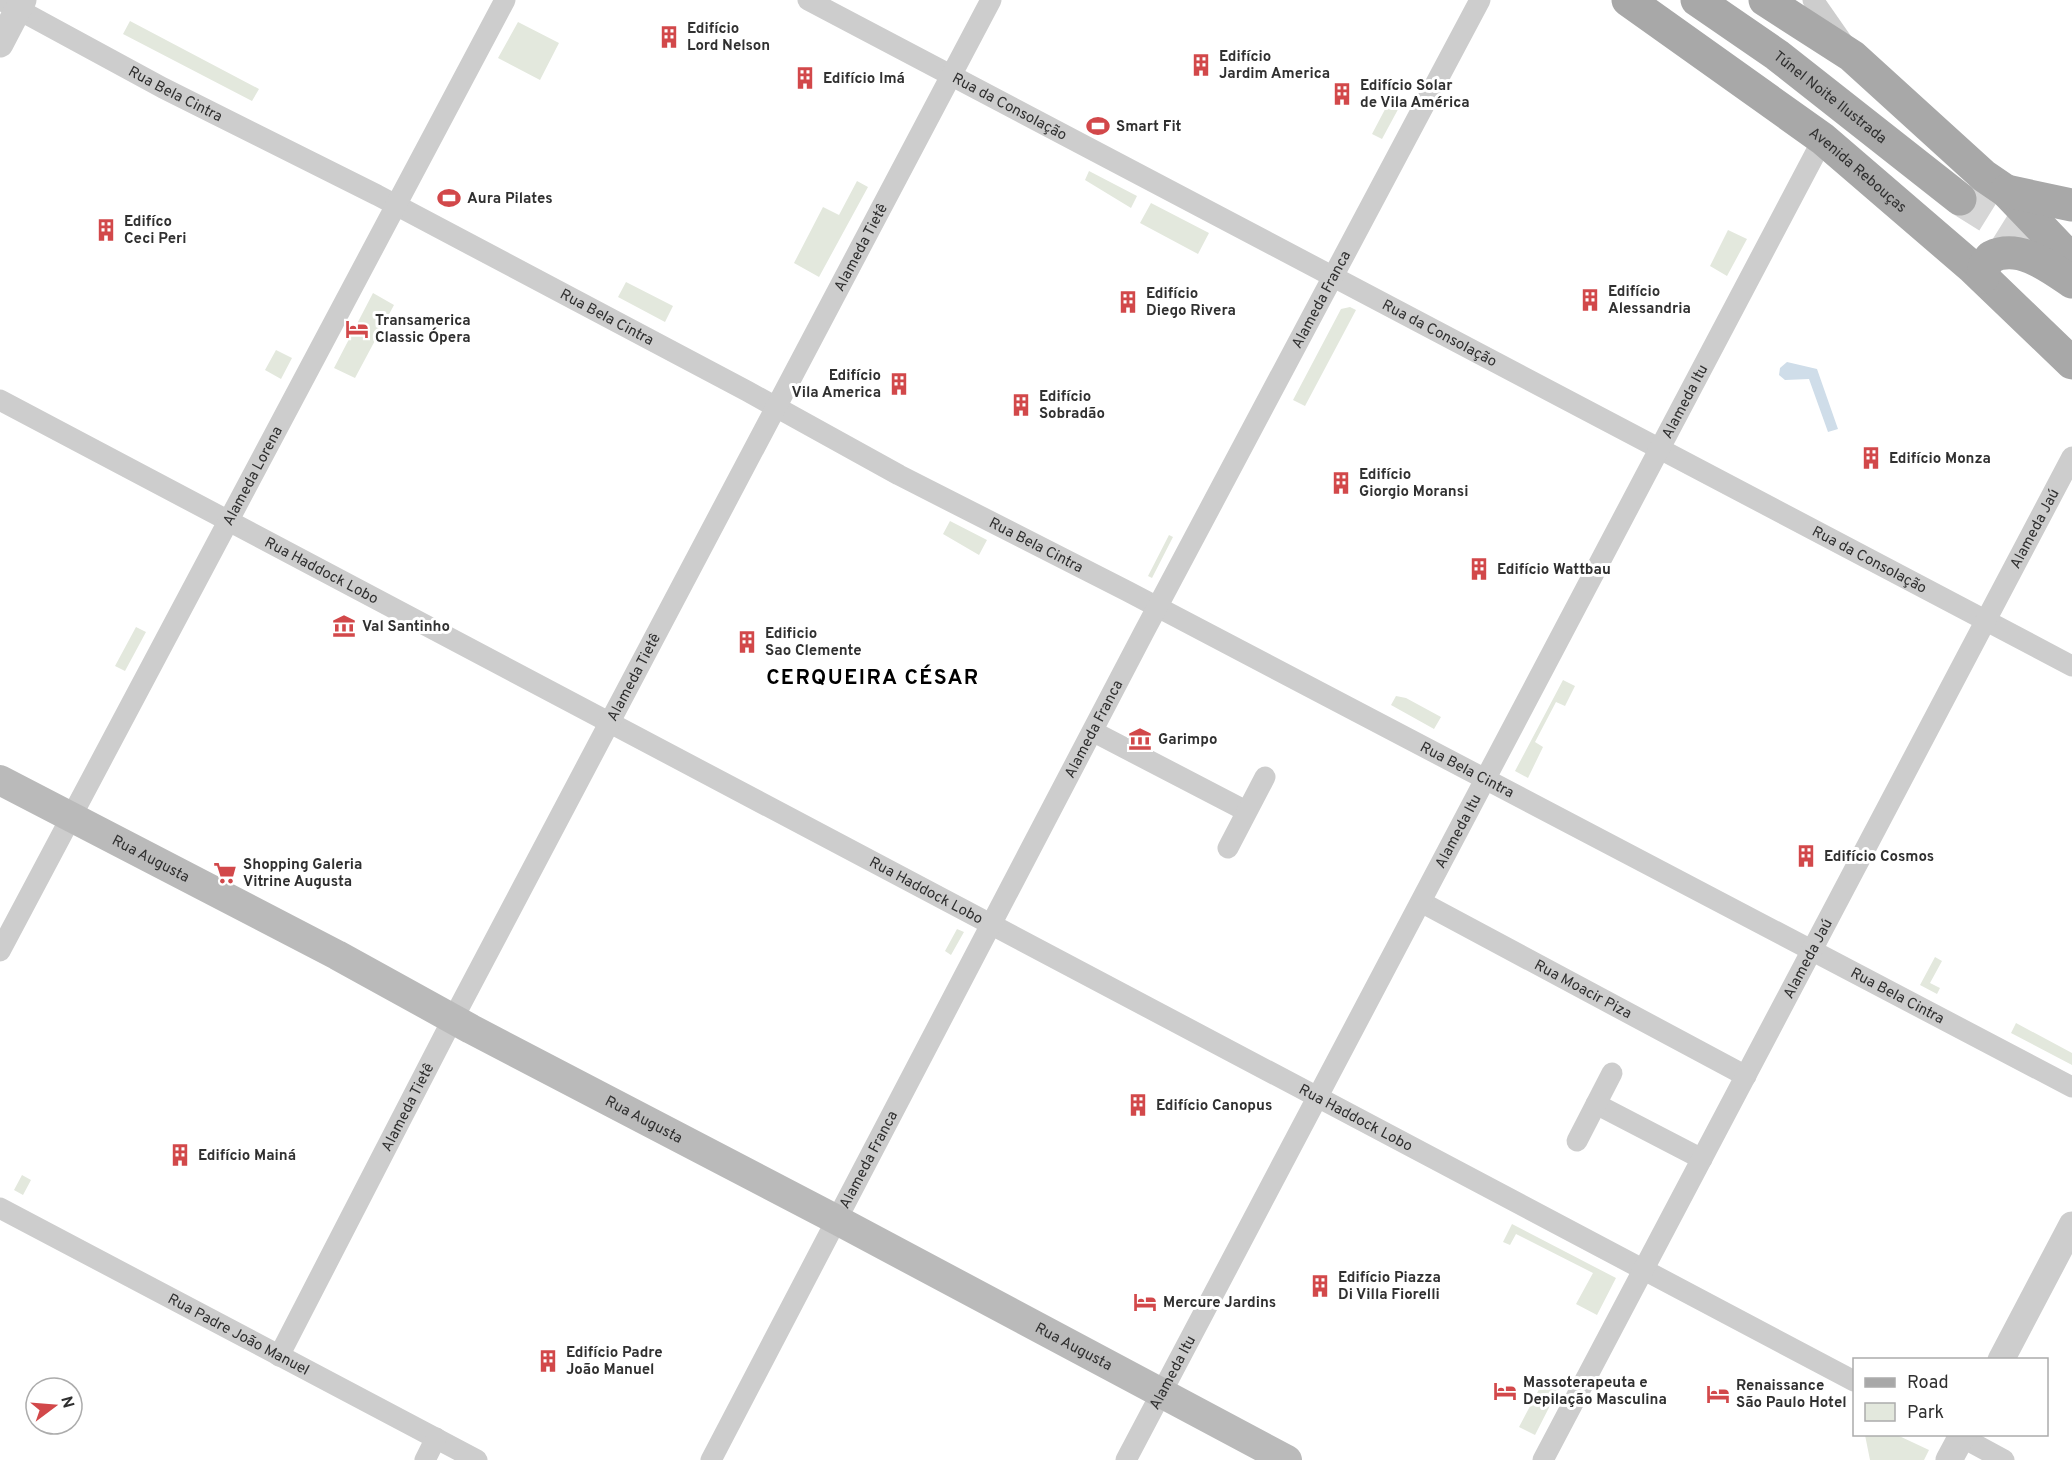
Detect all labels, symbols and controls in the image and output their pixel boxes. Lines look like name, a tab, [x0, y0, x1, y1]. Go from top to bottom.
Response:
place label: Edifício Lord Nelson	[687, 20, 770, 56]
building icon: Edifício Lord Nelson	[656, 24, 682, 50]
place label: Edifício Jardim America	[1219, 48, 1330, 84]
street label: Túnel Noite Ilustrada	[1769, 48, 1890, 149]
building icon: Edifício Jardim America	[1188, 52, 1214, 78]
street label: Rua Bela Cintra	[124, 63, 225, 127]
building icon: Edifício Imá	[792, 65, 818, 91]
place label: Edifício Imá	[823, 70, 905, 89]
street label: Rua da Consolação	[948, 70, 1070, 146]
place label: Edifício Solar de Vila América	[1360, 77, 1470, 113]
building icon: Edifício Solar de Vila América	[1329, 81, 1355, 107]
sports icon: Smart Fit	[1085, 113, 1111, 139]
place label: Smart Fit	[1116, 118, 1182, 137]
street label: Avenida Rebouças	[1805, 124, 1910, 218]
sports icon: Aura Pilates	[436, 185, 462, 211]
place label: Aura Pilates	[467, 190, 553, 209]
street label: Alameda Tietê	[831, 201, 893, 295]
place label: Edifíco Ceci Peri	[124, 213, 187, 249]
building icon: Edifíco Ceci Peri	[93, 217, 119, 243]
street label: Alameda Franca	[1288, 248, 1356, 352]
place label: Edifício Alessandria	[1608, 283, 1691, 319]
place label: Edifício Diego Rivera	[1146, 285, 1236, 321]
street label: Rua Bela Cintra	[556, 286, 657, 351]
building icon: Edifício Alessandria	[1577, 287, 1603, 313]
building icon: Edifício Diego Rivera	[1115, 289, 1141, 315]
street label: Rua da Consolação	[1378, 296, 1500, 372]
place label: Transamerica Classic Ópera	[375, 312, 471, 348]
hotel icon: Transamerica Classic Ópera	[344, 316, 370, 342]
street label: Alameda Itu	[1659, 362, 1713, 442]
place label: Edifício Vila America	[791, 367, 881, 403]
building icon: Edifício Vila America	[886, 371, 912, 397]
place label: Edifício Sobradão	[1039, 388, 1105, 424]
building icon: Edifício Sobradão	[1008, 392, 1034, 418]
street label: Alameda Lorena	[219, 423, 288, 530]
building icon: Edifício Monza	[1858, 445, 1884, 471]
place label: Edifício Monza	[1889, 450, 1991, 469]
place label: Edifício Giorgio Moransi	[1359, 466, 1468, 502]
building icon: Edifício Giorgio Moransi	[1328, 470, 1354, 496]
street label: Alameda Jaú	[2007, 486, 2064, 573]
street label: Rua Bela Cintra	[985, 514, 1086, 578]
street label: Rua da Consolação	[1808, 523, 1930, 599]
street label: Rua Haddock Lobo	[261, 534, 381, 609]
building icon: Edifício Wattbau	[1466, 556, 1492, 582]
place label: Edifício Wattbau	[1497, 561, 1611, 580]
museum icon: Val Santinho	[331, 613, 357, 639]
place label: Val Santinho	[362, 618, 450, 637]
place label: Edificio Sao Clemente	[765, 625, 862, 661]
building icon: Edificio Sao Clemente	[734, 629, 760, 655]
street label: Alameda Tietê	[604, 630, 666, 725]
district label: CERQUEIRA CÉSAR	[766, 664, 980, 692]
street label: Alameda Franca	[1061, 677, 1128, 782]
museum icon: Garimpo	[1127, 726, 1153, 752]
place label: Garimpo	[1158, 731, 1218, 750]
street label: Rua Bela Cintra	[1416, 738, 1517, 803]
street label: Alameda Itu	[1432, 791, 1487, 872]
street label: Rua Augusta	[108, 832, 192, 888]
building icon: Edifício Cosmos	[1793, 843, 1819, 869]
place label: Edifício Cosmos	[1824, 848, 1934, 867]
street label: Rua Haddock Lobo	[865, 854, 986, 929]
place label: Shopping Galeria Vitrine Augusta	[243, 856, 362, 892]
supermarket icon: Shopping Galeria Vitrine Augusta	[212, 860, 238, 886]
street label: Alameda Jaú	[1780, 916, 1838, 1002]
street label: Rua Moacir Piza	[1530, 956, 1635, 1024]
street label: Rua Bela Cintra	[1847, 964, 1947, 1029]
street label: Alameda Tietê	[378, 1060, 439, 1155]
street label: Rua Haddock Lobo	[1295, 1081, 1415, 1157]
building icon: Edifício Canopus	[1125, 1092, 1151, 1118]
street label: Rua Augusta	[601, 1093, 685, 1149]
place label: Edifício Canopus	[1156, 1097, 1272, 1116]
street label: Alameda Franca	[836, 1108, 903, 1213]
building icon: Edifício Mainá	[167, 1142, 193, 1168]
place label: Edifício Mainá	[198, 1147, 296, 1166]
place label: Edifício Piazza Di Villa Fiorelli	[1338, 1269, 1441, 1305]
building icon: Edifício Piazza Di Villa Fiorelli	[1307, 1273, 1333, 1299]
hotel icon: Mercure Jardins	[1132, 1289, 1158, 1315]
street label: Rua Padre João Manuel	[164, 1290, 312, 1381]
place label: Mercure Jardins	[1163, 1294, 1276, 1313]
street label: Rua Augusta	[1031, 1319, 1115, 1376]
street label: Alameda Itu	[1146, 1333, 1201, 1414]
place label: Edifício Padre João Manuel	[566, 1344, 663, 1380]
building icon: Edifício Padre João Manuel	[535, 1348, 561, 1374]
legend	[1853, 1358, 2048, 1436]
text: Road	[1907, 1372, 1949, 1395]
place label: Massoterapeuta e Depilação Masculina	[1523, 1374, 1667, 1410]
north arrow	[24, 1376, 84, 1436]
place label: Renaissance São Paulo Hotel	[1736, 1377, 1847, 1413]
hotel icon: Massoterapeuta e Depilação Masculina	[1492, 1378, 1518, 1404]
hotel icon: Renaissance São Paulo Hotel	[1705, 1381, 1731, 1407]
text: N	[55, 1394, 78, 1411]
text: Park	[1907, 1402, 1944, 1425]

